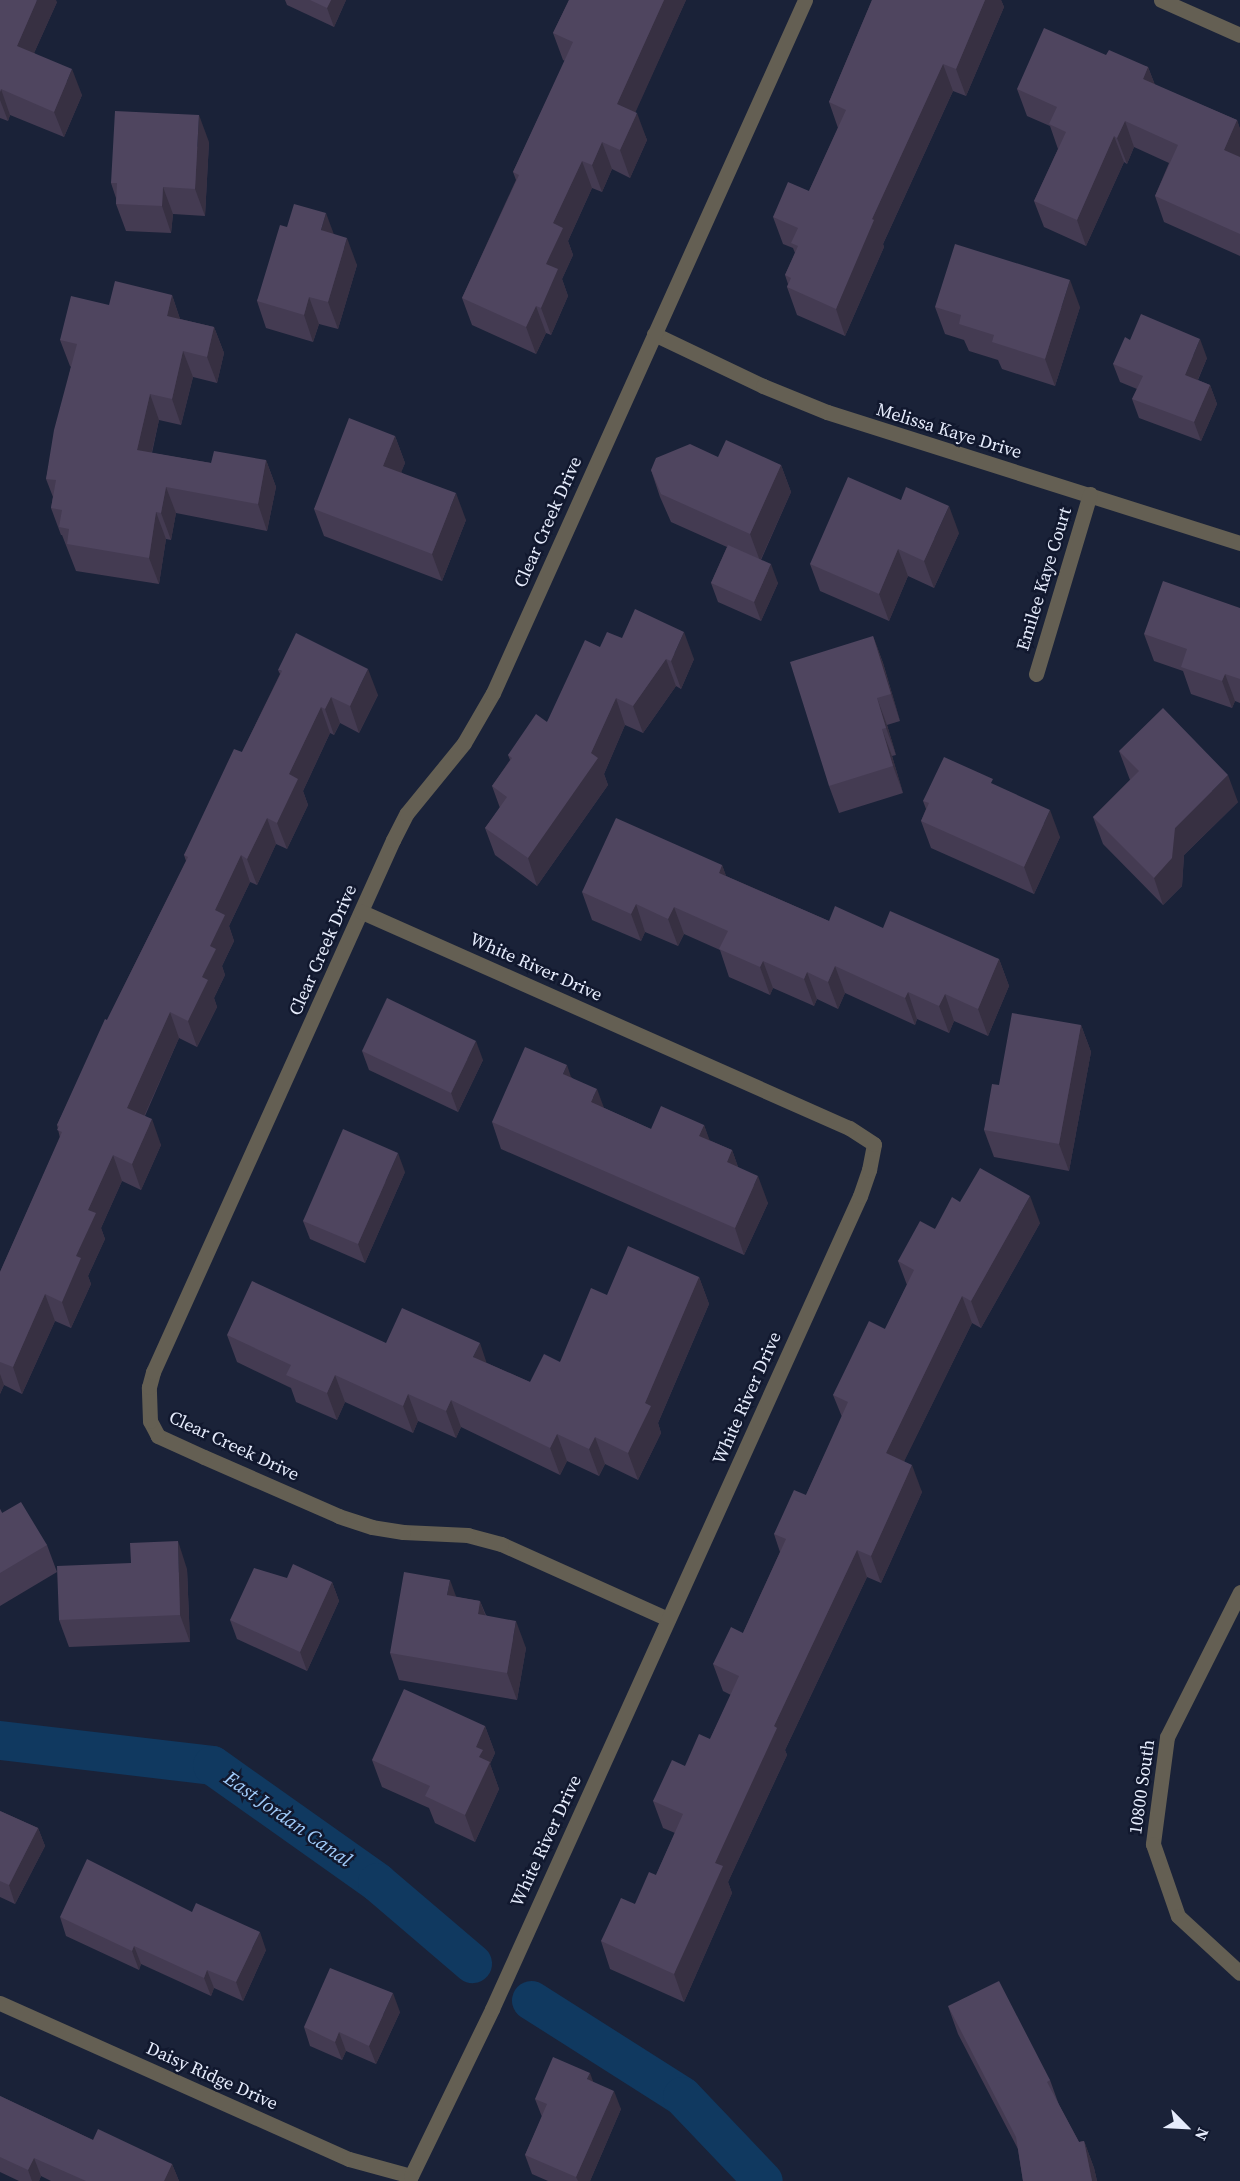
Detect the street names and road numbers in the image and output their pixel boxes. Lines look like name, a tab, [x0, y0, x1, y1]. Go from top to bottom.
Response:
street label: Melissa Kaye Drive	[874, 399, 1024, 463]
street label: Clear Creek Drive	[509, 453, 587, 591]
street label: Emilee Kaye Court	[1012, 505, 1076, 653]
street label: Clear Creek Drive	[284, 881, 362, 1019]
street label: White River Drive	[466, 928, 606, 1006]
street label: White River Drive	[708, 1328, 786, 1468]
street label: Clear Creek Drive	[166, 1406, 302, 1486]
street label: 10800 South	[1125, 1738, 1159, 1836]
street label: White River Drive	[506, 1772, 586, 1910]
street label: Daisy Ridge Drive	[143, 2037, 281, 2115]

